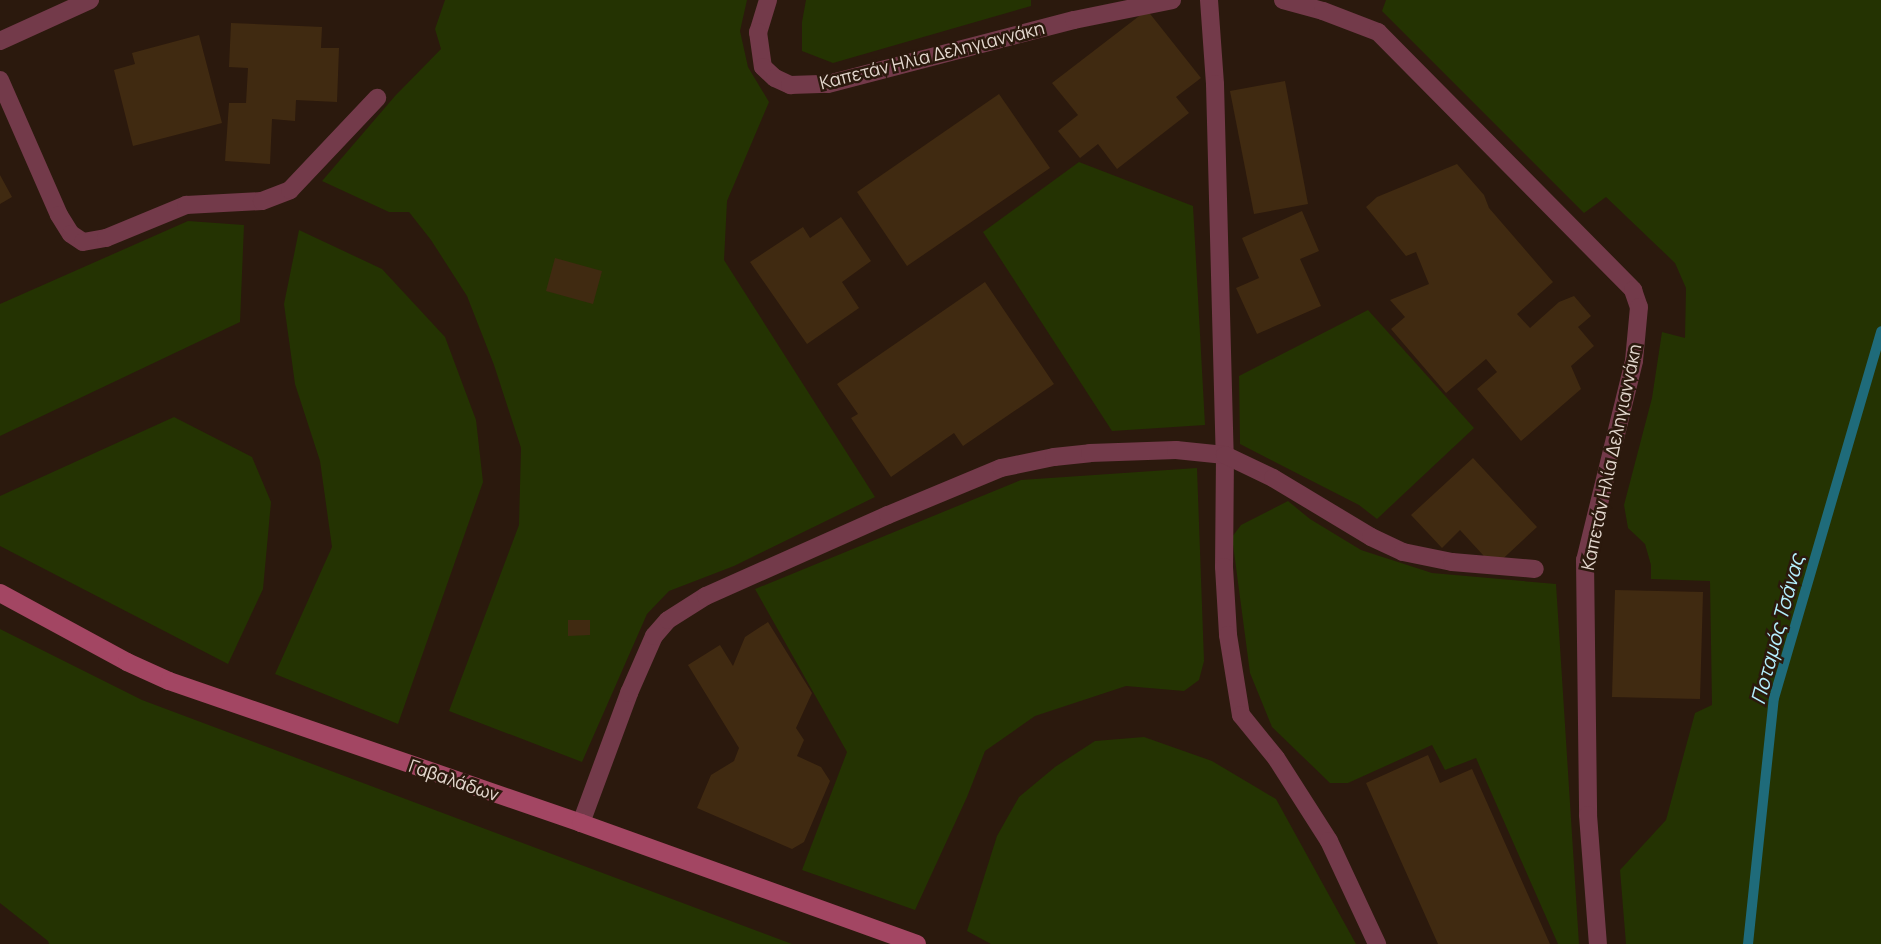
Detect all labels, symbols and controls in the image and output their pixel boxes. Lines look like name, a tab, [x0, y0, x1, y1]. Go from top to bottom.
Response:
street label: Καπετάν Ηλία Δεληγιαννάκη	[817, 17, 1047, 93]
street label: Καπετάν Ηλία Δεληγιαννάκη	[1576, 342, 1646, 572]
water label: Ποταμός Τσάνας	[1745, 551, 1809, 707]
street label: Γαβαλάδων	[406, 755, 502, 805]

